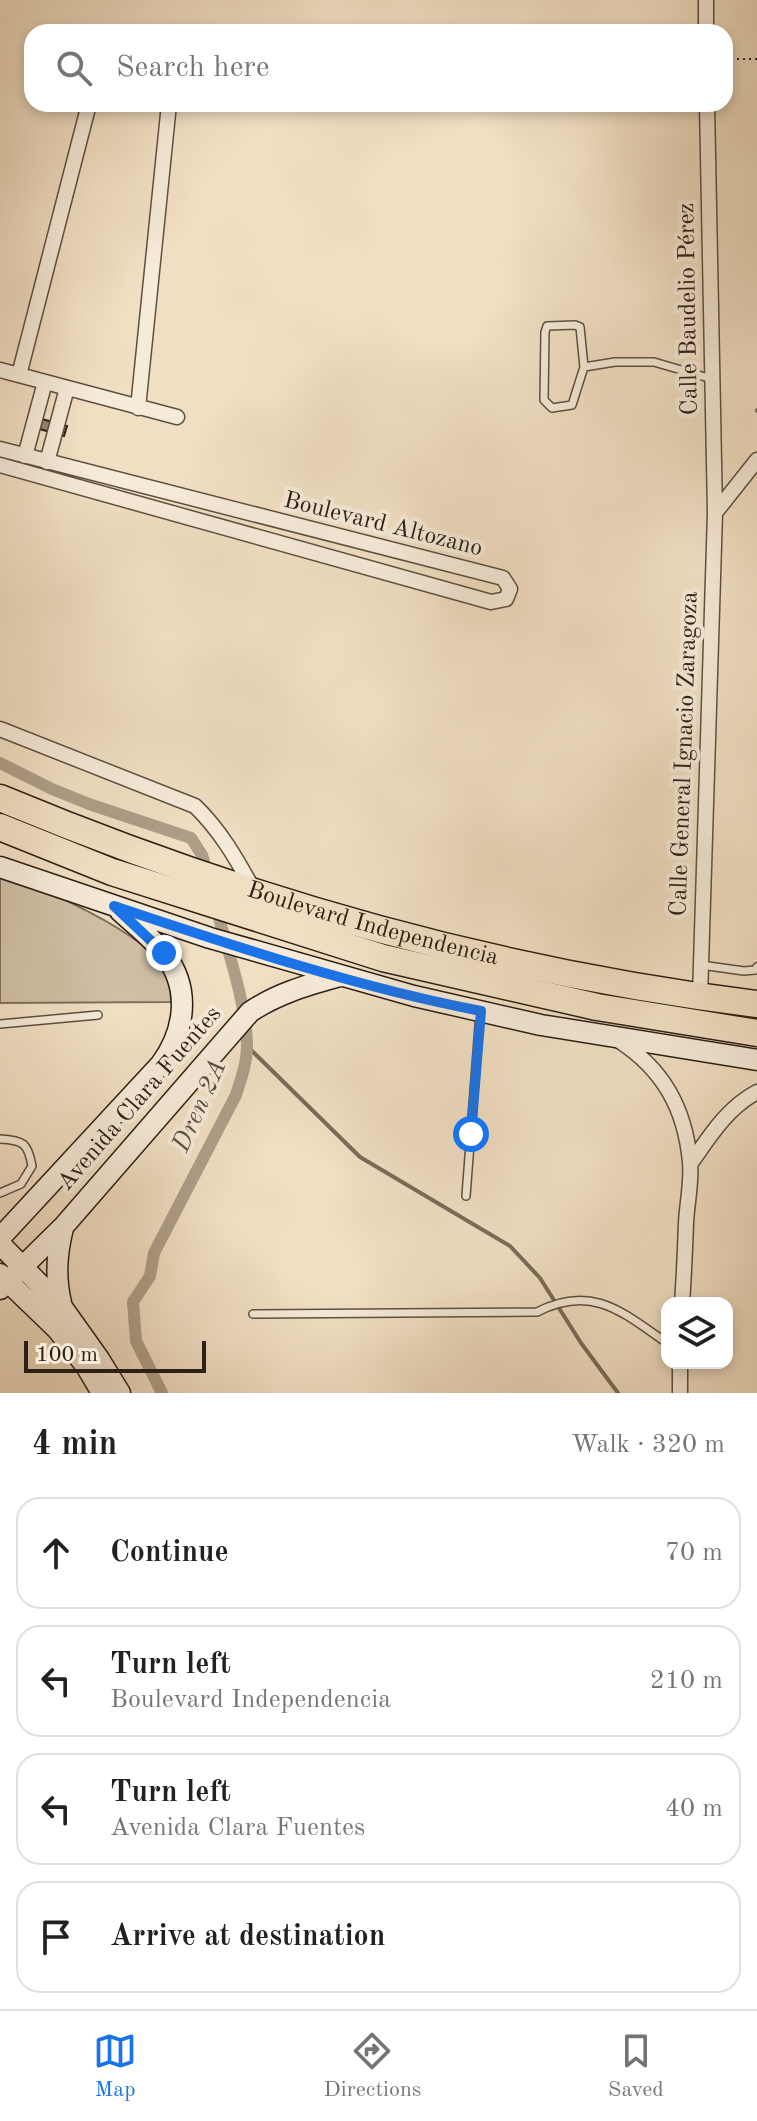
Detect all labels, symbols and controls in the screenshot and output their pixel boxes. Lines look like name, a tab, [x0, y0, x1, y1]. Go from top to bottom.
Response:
search box	[24, 24, 733, 112]
icon: search	[52, 46, 96, 90]
text: Search here	[116, 53, 270, 83]
street label: Calle Baudelio Pérez	[675, 203, 703, 415]
street label: Boulevard Altozano	[281, 489, 485, 561]
street label: Calle General Ignacio Zaragoza	[667, 591, 703, 917]
street label: Boulevard Independencia	[244, 878, 501, 970]
route end	[146, 935, 182, 971]
street label: Avenida Clara Fuentes	[54, 1002, 226, 1196]
water label: Dren 2A	[168, 1056, 232, 1157]
route start	[453, 1116, 489, 1152]
map controls	[661, 1297, 733, 1369]
button: layers	[661, 1297, 733, 1369]
scale bar	[24, 1337, 206, 1373]
text: 100 m	[36, 1344, 98, 1366]
text: 4 min	[32, 1428, 117, 1462]
text: Walk · 320 m	[571, 1432, 725, 1458]
icon: ahead	[34, 1531, 78, 1575]
text: Continue	[110, 1538, 229, 1568]
text: 70 m	[665, 1540, 723, 1566]
text: Turn left	[110, 1650, 231, 1680]
icon: left	[34, 1659, 78, 1703]
text: 210 m	[650, 1668, 723, 1694]
text: Boulevard Independencia	[110, 1687, 391, 1713]
text: Turn left	[110, 1778, 231, 1808]
icon: left	[34, 1787, 78, 1831]
text: 40 m	[665, 1796, 723, 1822]
text: Avenida Clara Fuentes	[110, 1815, 365, 1841]
icon: arrive	[34, 1915, 78, 1959]
text: Arrive at destination	[110, 1922, 385, 1952]
tab: Map	[93, 2029, 137, 2104]
tab: Directions	[324, 2029, 421, 2104]
tab: Saved	[608, 2029, 664, 2104]

